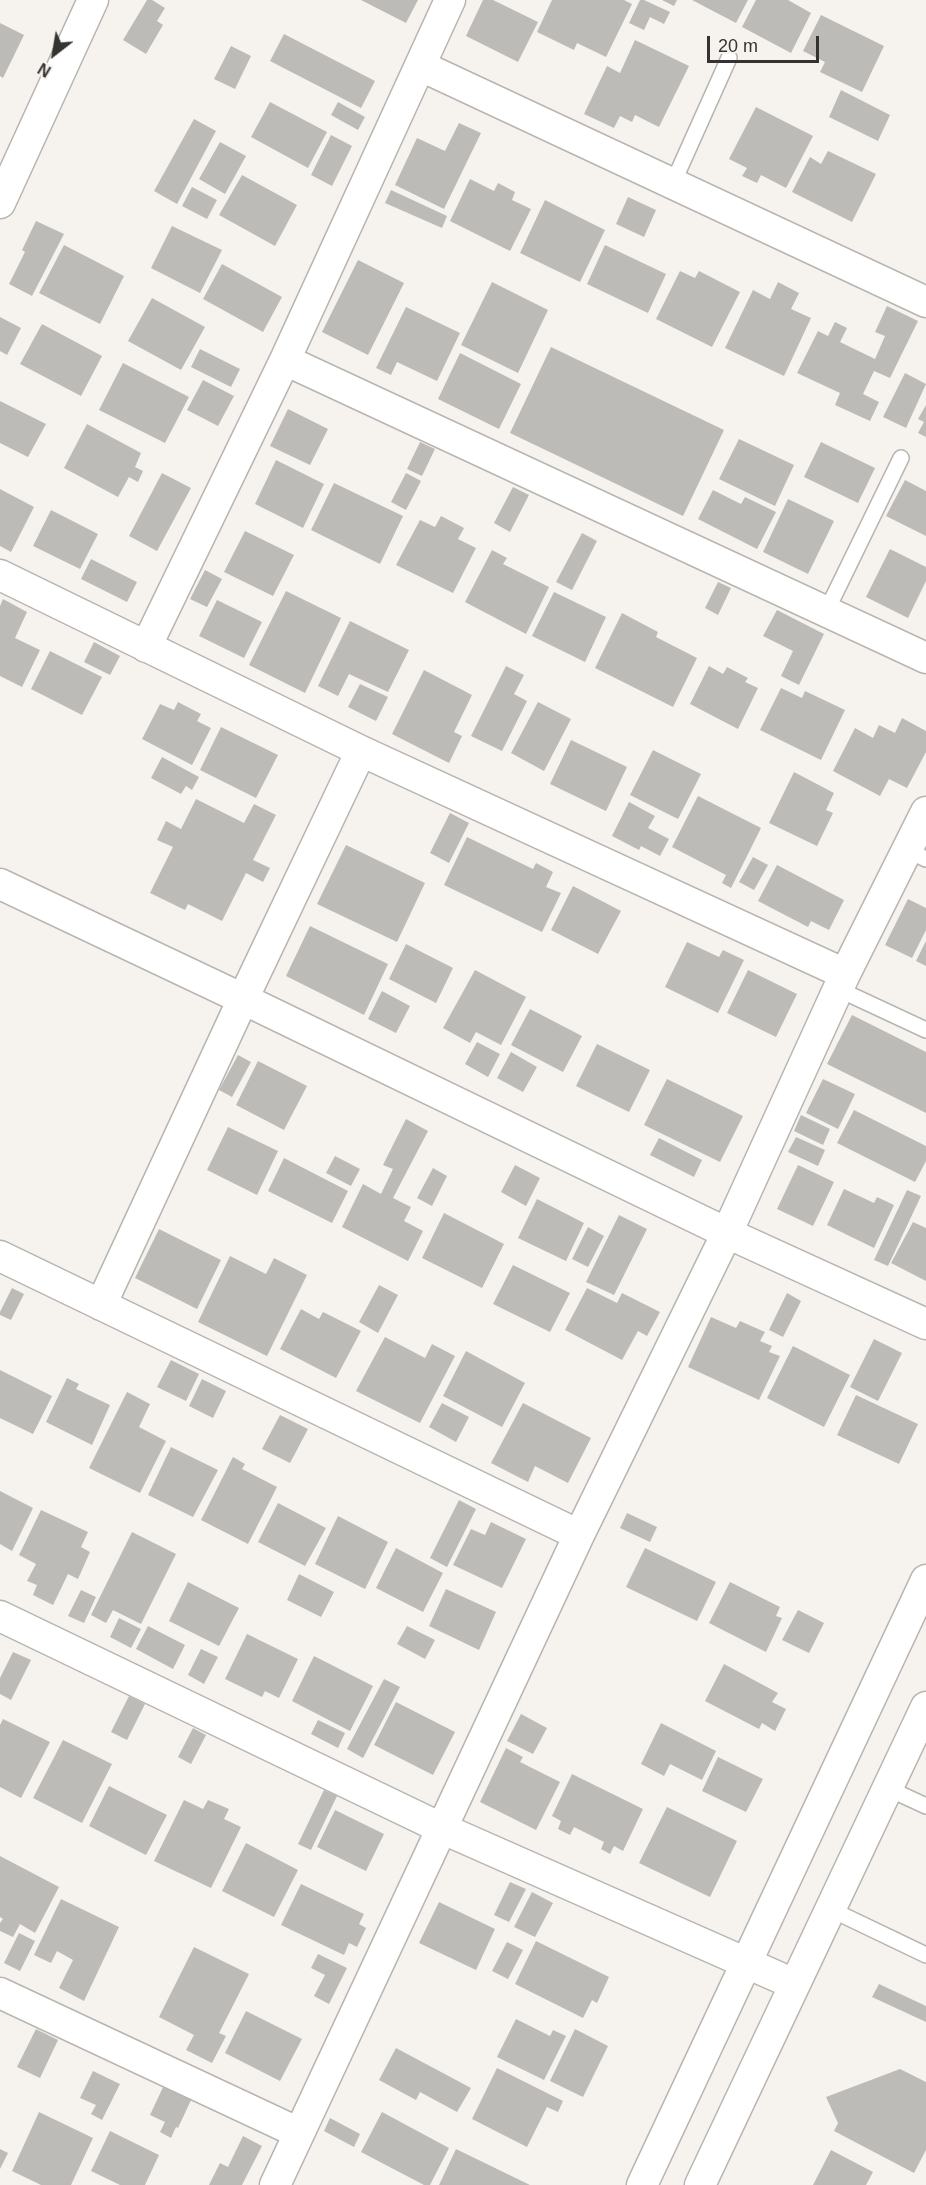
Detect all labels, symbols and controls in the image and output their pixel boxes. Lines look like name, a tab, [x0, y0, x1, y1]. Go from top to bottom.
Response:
north arrow	[24, 24, 84, 84]
scale bar	[710, 24, 822, 62]
text: 20 m	[718, 36, 758, 56]
text: N	[35, 60, 54, 80]

